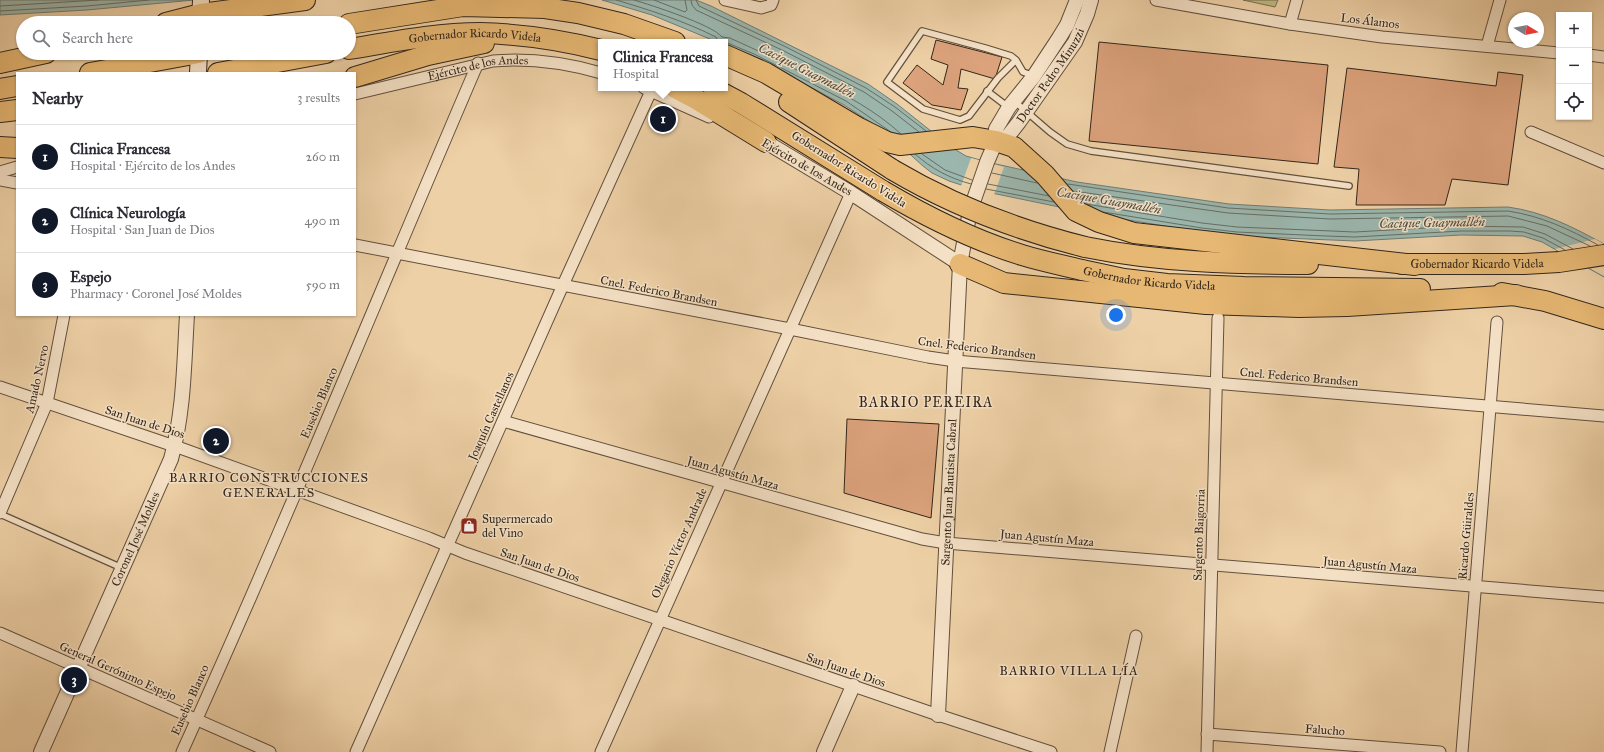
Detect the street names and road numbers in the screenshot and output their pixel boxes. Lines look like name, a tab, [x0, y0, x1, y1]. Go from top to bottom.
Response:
street label: Los Álamos	[1340, 9, 1400, 32]
street label: Doctor Pedro Minuzzi	[1013, 25, 1087, 126]
street label: Gobernador Ricardo Videla	[408, 26, 543, 46]
street label: Ejército de los Andes	[426, 53, 529, 83]
street label: Gobernador Ricardo Videla	[789, 128, 910, 211]
street label: Ejército de los Andes	[759, 135, 855, 199]
street label: Gobernador Ricardo Videla	[1410, 256, 1545, 271]
street label: Gobernador Ricardo Videla	[1082, 263, 1216, 293]
street label: Cnel. Federico Brandsen	[599, 273, 719, 309]
street label: Cnel. Federico Brandsen	[917, 334, 1037, 362]
street label: Amado Nervo	[22, 344, 52, 415]
street label: Eusebio Blanco	[298, 365, 340, 441]
street label: Cnel. Federico Brandsen	[1239, 365, 1359, 389]
street label: Joaquín Castellanos	[464, 369, 518, 465]
street label: San Juan de Dios	[103, 403, 187, 442]
street label: Sargento Juan Bautista Cabral	[938, 418, 959, 566]
street label: Juan Agustín Maza	[684, 453, 781, 494]
street label: Olegario Víctor Andrade	[648, 486, 711, 601]
street label: Sargento Baigorria	[1190, 488, 1209, 581]
street label: Coronel José Moldes	[108, 490, 163, 588]
street label: Ricardo Güiraldes	[1455, 492, 1477, 580]
street label: Juan Agustín Maza	[997, 527, 1096, 550]
street label: San Juan de Dios	[498, 545, 582, 586]
street label: Juan Agustín Maza	[1320, 554, 1419, 577]
street label: General Gerónimo Espejo	[57, 639, 179, 703]
street label: San Juan de Dios	[804, 650, 888, 691]
street label: Eusebio Blanco	[168, 662, 212, 738]
street label: Falucho	[1305, 722, 1345, 738]

